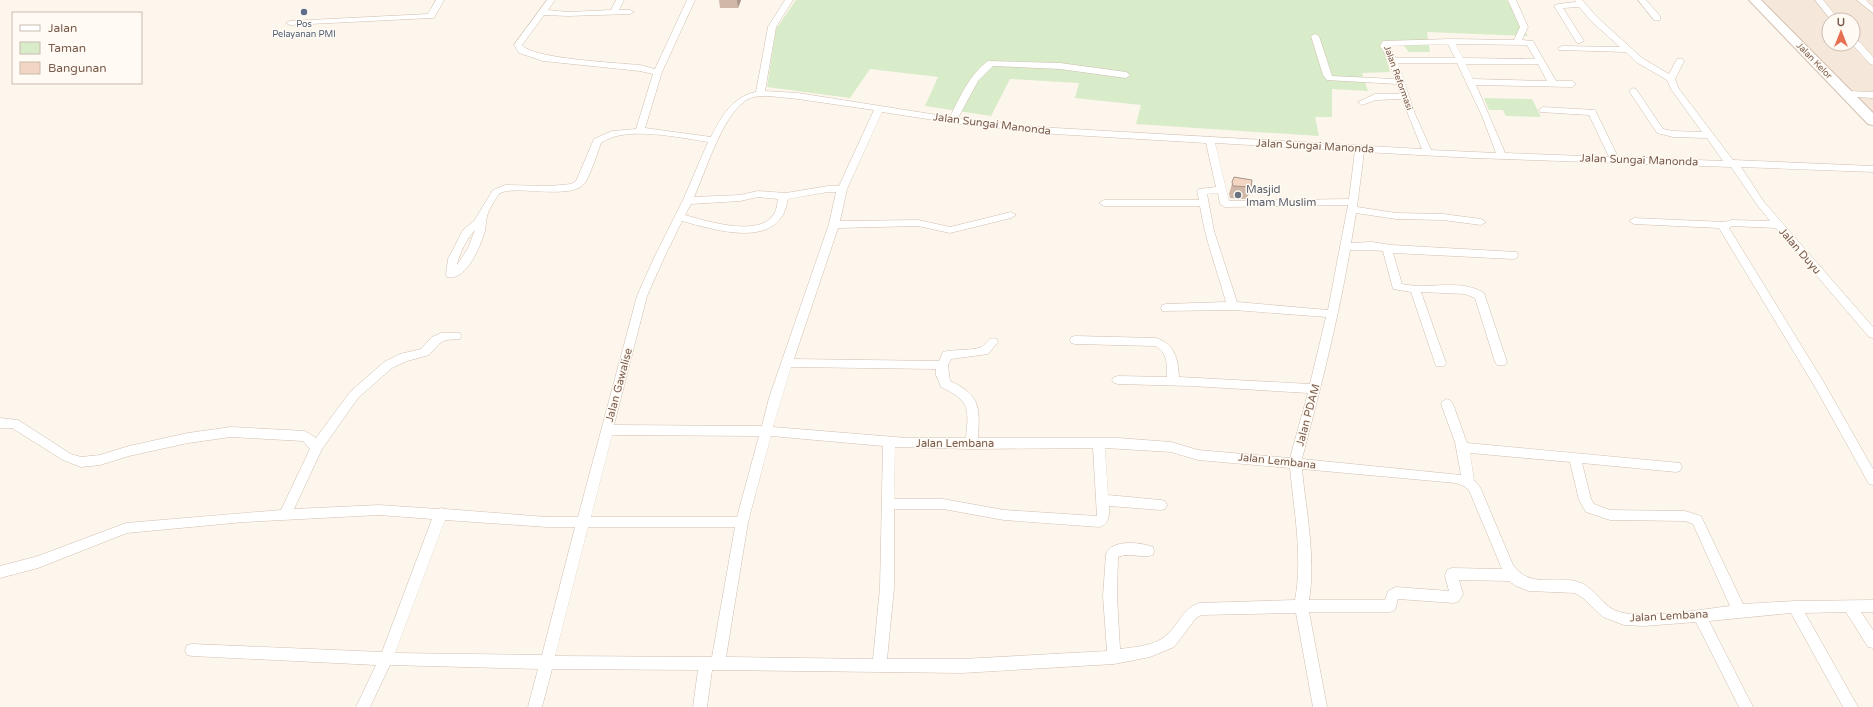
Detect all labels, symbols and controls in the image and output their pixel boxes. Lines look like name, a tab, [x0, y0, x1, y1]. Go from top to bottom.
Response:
marker: Pos Pelayanan PMI	[299, 7, 309, 17]
legend	[12, 12, 142, 84]
north arrow	[1821, 12, 1861, 52]
text: U	[1837, 16, 1845, 29]
place label: Pos Pelayanan PMI	[272, 19, 336, 40]
text: Jalan	[48, 21, 77, 35]
street label: Jalan Kelor	[1794, 40, 1835, 82]
text: Taman	[48, 41, 86, 55]
street label: Jalan Reformasi	[1381, 44, 1415, 112]
text: Bangunan	[48, 61, 107, 75]
street label: Jalan Sungai Manonda	[932, 110, 1052, 138]
street label: Jalan Sungai Manonda	[1255, 136, 1375, 156]
street label: Jalan Sungai Manonda	[1580, 151, 1698, 169]
place label: Masjid Imam Muslim	[1246, 183, 1316, 209]
marker: Masjid Imam Muslim	[1233, 190, 1243, 200]
street label: Jalan Duyu	[1776, 225, 1824, 277]
street label: Jalan Gawalise	[603, 347, 635, 423]
street label: Jalan PDAM	[1293, 382, 1323, 448]
street label: Jalan Lembana	[916, 437, 994, 450]
street label: Jalan Lembana	[1237, 450, 1317, 472]
street label: Jalan Lembana	[1629, 607, 1709, 625]

